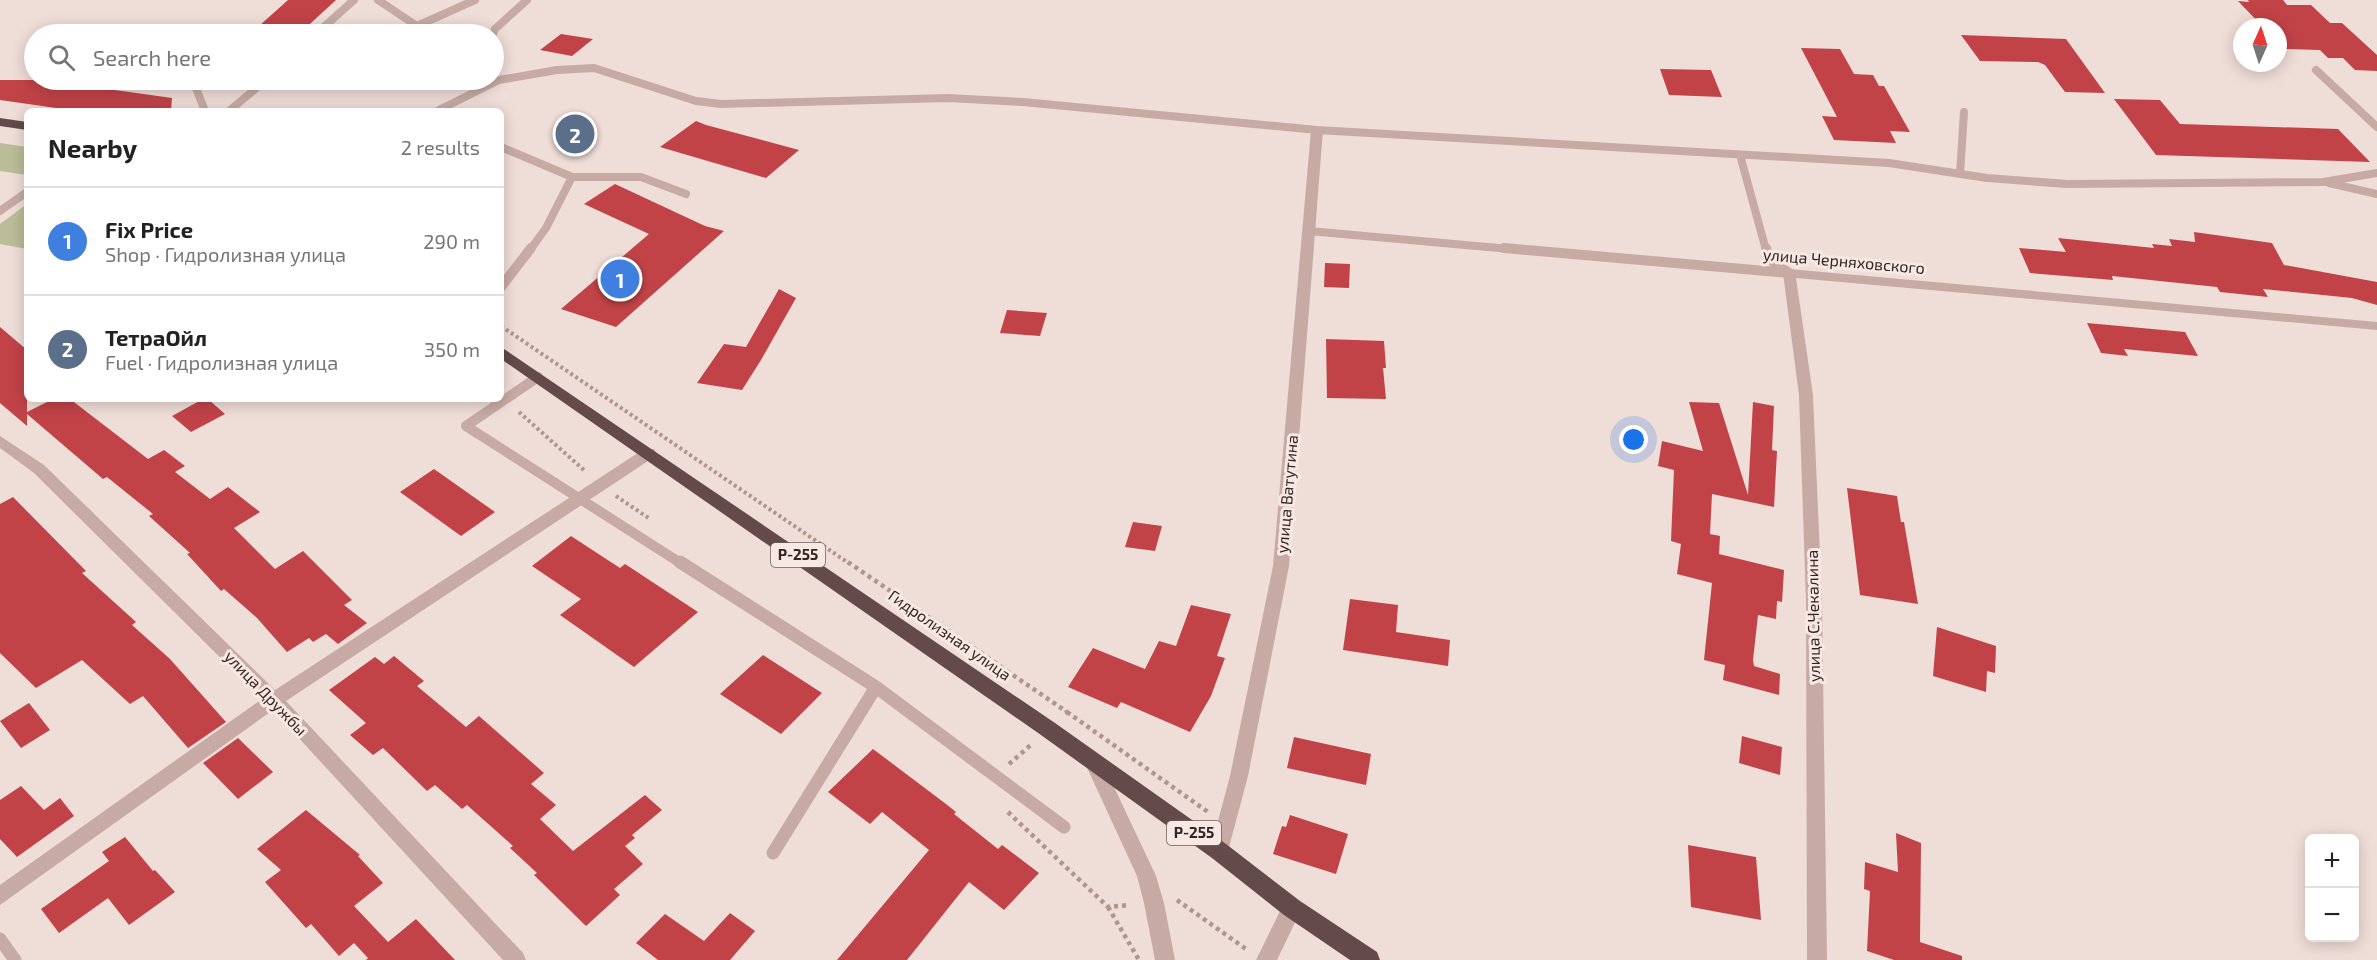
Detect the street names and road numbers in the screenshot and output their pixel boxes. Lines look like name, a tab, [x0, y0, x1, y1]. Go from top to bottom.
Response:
street label: улица Черняховского	[1762, 244, 1926, 278]
street label: улица Ватутина	[1272, 434, 1302, 554]
road number: Р-255	[771, 543, 825, 567]
street label: улица С.Чекалина	[1802, 550, 1824, 682]
street label: Гидролизная улица	[885, 585, 1015, 685]
street label: улица Дружбы	[220, 646, 312, 740]
road number: Р-255	[1167, 821, 1221, 845]

